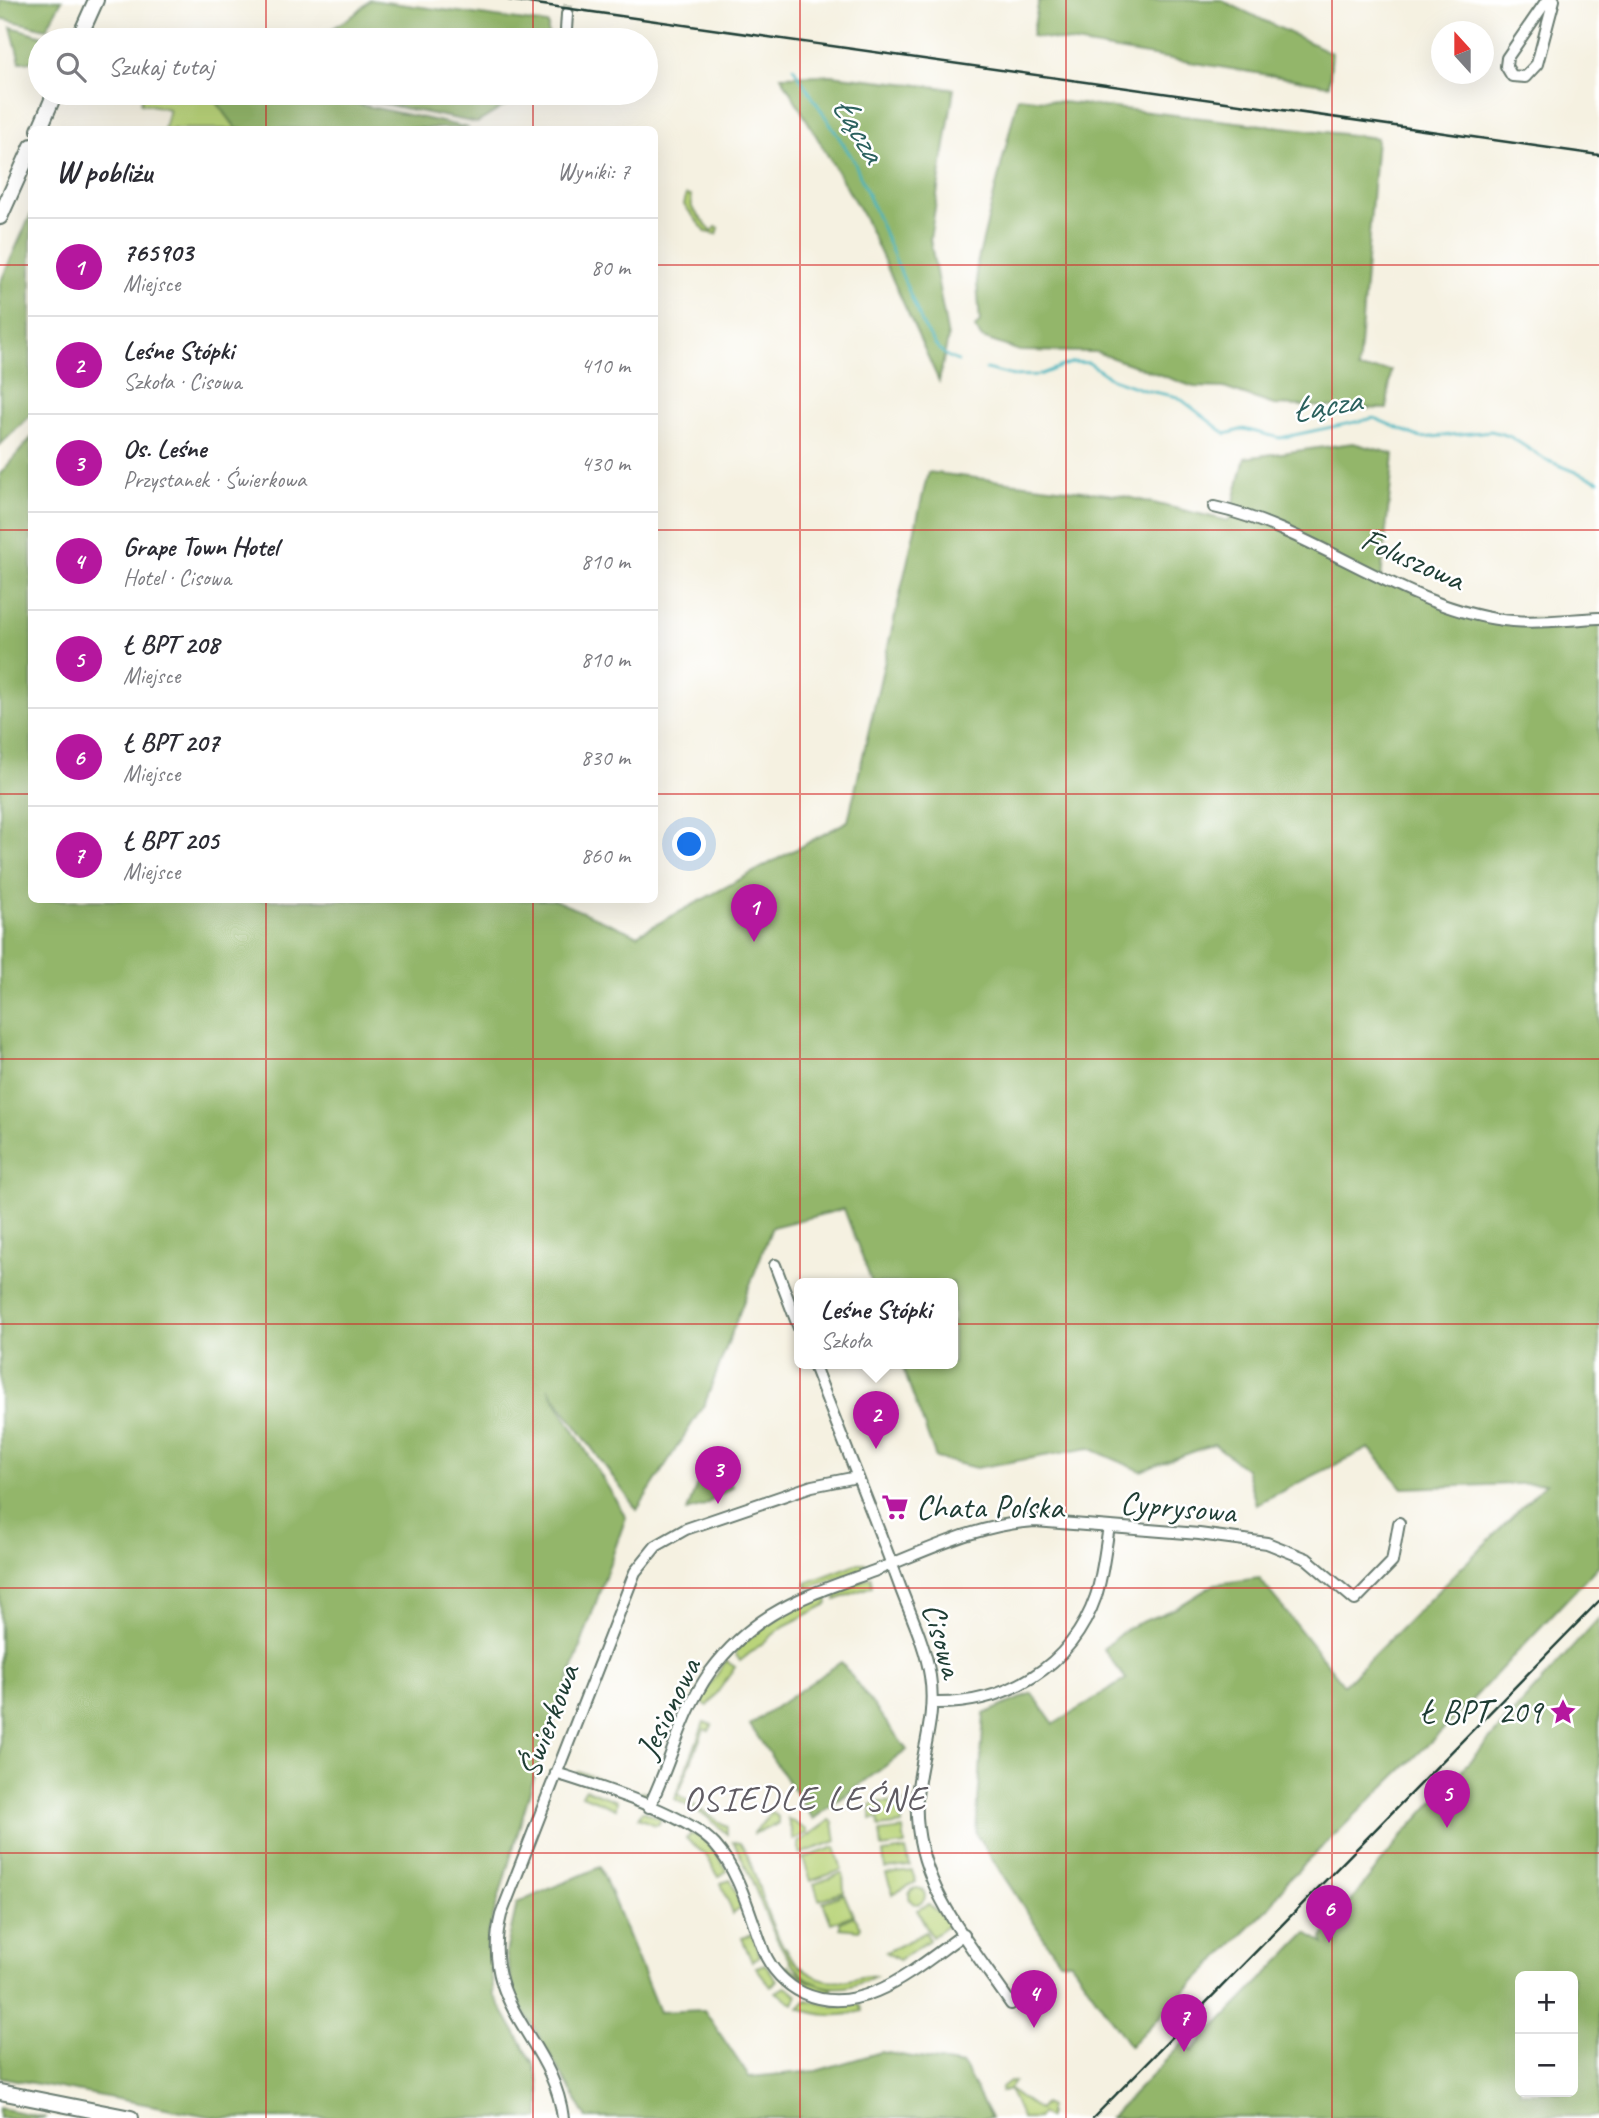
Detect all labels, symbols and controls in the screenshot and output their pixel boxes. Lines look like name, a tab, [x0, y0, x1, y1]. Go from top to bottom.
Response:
north arrow	[1431, 21, 1494, 84]
search box	[28, 28, 658, 105]
icon: search	[52, 48, 90, 86]
text: Szukaj tutaj	[108, 50, 214, 83]
water label: Łącza	[822, 88, 898, 173]
text: W pobliżu	[56, 153, 152, 191]
text: Wyniki: 7	[557, 157, 630, 186]
text: 765903	[123, 236, 193, 269]
text: 1	[74, 253, 84, 282]
text: 80 m	[591, 253, 630, 282]
text: Miejsce	[123, 269, 180, 298]
text: Leśne Stópki	[123, 334, 234, 367]
text: 2	[74, 351, 84, 380]
text: 410 m	[581, 351, 630, 380]
text: Szkoła · Cisowa	[123, 367, 242, 396]
water label: Łącza	[1288, 377, 1367, 433]
text: Os. Leśne	[123, 432, 206, 465]
text: 3	[74, 449, 84, 478]
text: 430 m	[581, 449, 630, 478]
text: Przystanek · Świerkowa	[123, 465, 306, 494]
street label: Foluszowa	[1355, 518, 1473, 601]
text: Grape Town Hotel	[123, 530, 278, 563]
text: 4	[74, 547, 84, 576]
text: 810 m	[581, 547, 630, 576]
text: Hotel · Cisowa	[123, 563, 231, 592]
text: Ł BPT 208	[123, 628, 219, 661]
text: 5	[74, 645, 84, 674]
text: 810 m	[581, 645, 630, 674]
text: Miejsce	[123, 661, 180, 690]
text: Ł BPT 207	[123, 726, 219, 759]
text: 6	[74, 743, 84, 772]
text: 830 m	[581, 743, 630, 772]
text: Miejsce	[123, 759, 180, 788]
text: Ł BPT 205	[123, 824, 219, 857]
your location	[672, 827, 706, 861]
text: 7	[74, 841, 84, 870]
text: 860 m	[581, 841, 630, 870]
text: Miejsce	[123, 857, 180, 886]
pin: 1	[731, 884, 777, 942]
popup	[794, 1278, 958, 1369]
text: Leśne Stópki	[821, 1293, 931, 1326]
text: Szkoła	[821, 1326, 871, 1355]
pin: 2	[853, 1391, 899, 1449]
pin: 3	[695, 1446, 741, 1504]
street label: Cyprysowa	[1119, 1481, 1239, 1533]
place label: Chata Polska	[916, 1486, 1066, 1528]
supermarket icon: Chata Polska	[880, 1492, 910, 1522]
street label: Cisowa	[912, 1598, 974, 1684]
street label: Jesionowa	[625, 1649, 711, 1767]
street label: Świerkowa	[507, 1656, 590, 1783]
place label: Ł BPT 209	[1420, 1691, 1545, 1733]
place icon: Ł BPT 209	[1548, 1697, 1578, 1727]
pin: 5	[1424, 1770, 1470, 1828]
district label: OSIEDLE LEŚNE	[683, 1776, 929, 1821]
pin: 6	[1306, 1885, 1352, 1943]
pin: 4	[1011, 1970, 1057, 2028]
map controls	[1515, 1971, 1578, 2097]
button: +	[1515, 1971, 1578, 2034]
pin: 7	[1161, 1994, 1207, 2052]
button: −	[1515, 2034, 1578, 2097]

